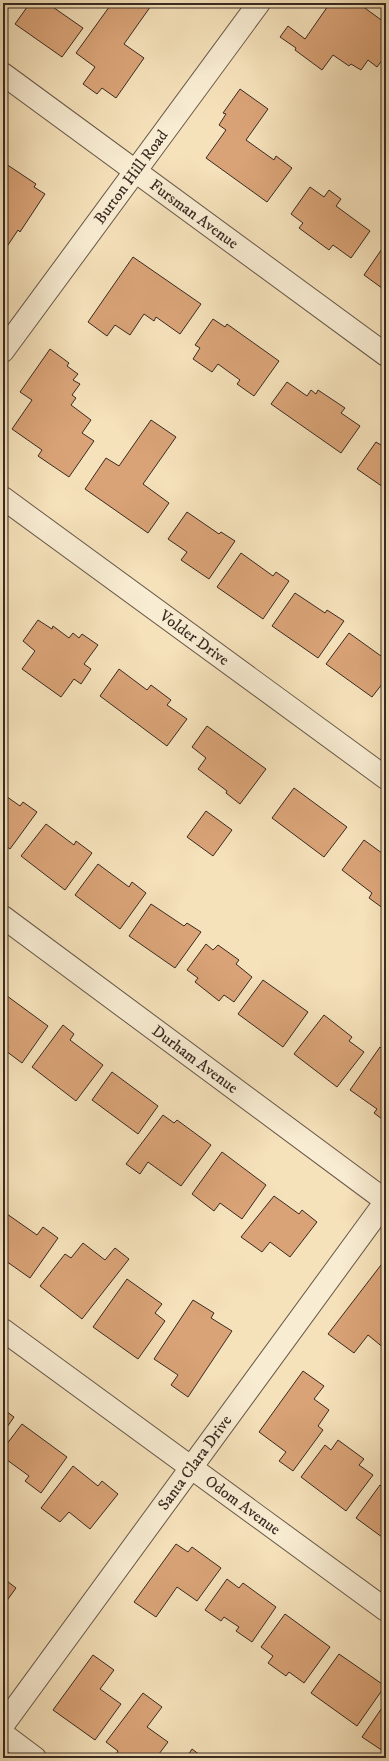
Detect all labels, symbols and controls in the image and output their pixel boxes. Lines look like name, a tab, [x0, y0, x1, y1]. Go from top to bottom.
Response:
street label: Burton Hill Road	[90, 126, 172, 228]
street label: Fursman Avenue	[146, 175, 243, 254]
street label: Volder Drive	[155, 605, 233, 670]
street label: Durham Avenue	[148, 1021, 242, 1098]
street label: Santa Clara Drive	[153, 1411, 236, 1514]
street label: Odom Avenue	[201, 1471, 285, 1540]

